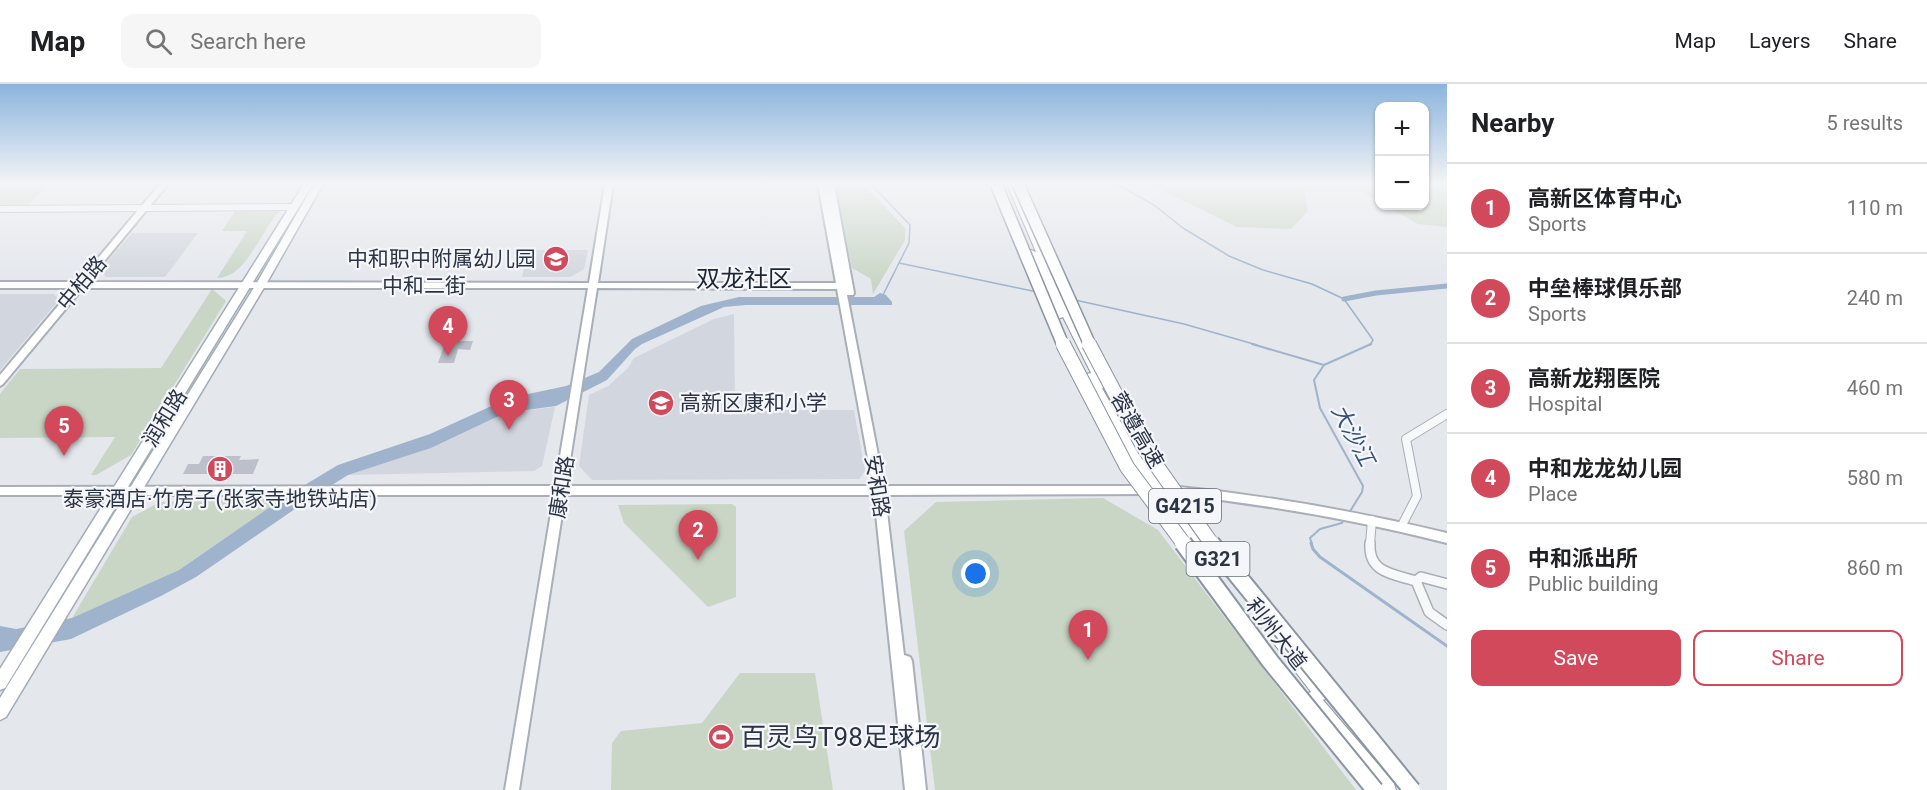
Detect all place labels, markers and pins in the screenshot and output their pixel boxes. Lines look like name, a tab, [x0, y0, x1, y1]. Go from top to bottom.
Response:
school or university icon: 中和职中附属幼儿园	[541, 244, 571, 274]
place label: 中和职中附属幼儿园	[347, 247, 536, 271]
pin: 4	[428, 306, 468, 356]
pin: 3	[490, 380, 528, 430]
school or university icon: 高新区康和小学	[646, 388, 676, 418]
place label: 高新区康和小学	[680, 391, 827, 415]
pin: 5	[44, 406, 84, 456]
building icon: 泰豪酒店·竹房子(张家寺地铁站店)	[205, 454, 235, 484]
place label: 泰豪酒店·竹房子(张家寺地铁站店)	[63, 487, 377, 511]
pin: 2	[678, 510, 718, 560]
pin: 1	[1068, 610, 1108, 660]
sports icon: 百灵鸟T98足球场	[706, 722, 736, 752]
place label: 百灵鸟T98足球场	[740, 722, 941, 752]

